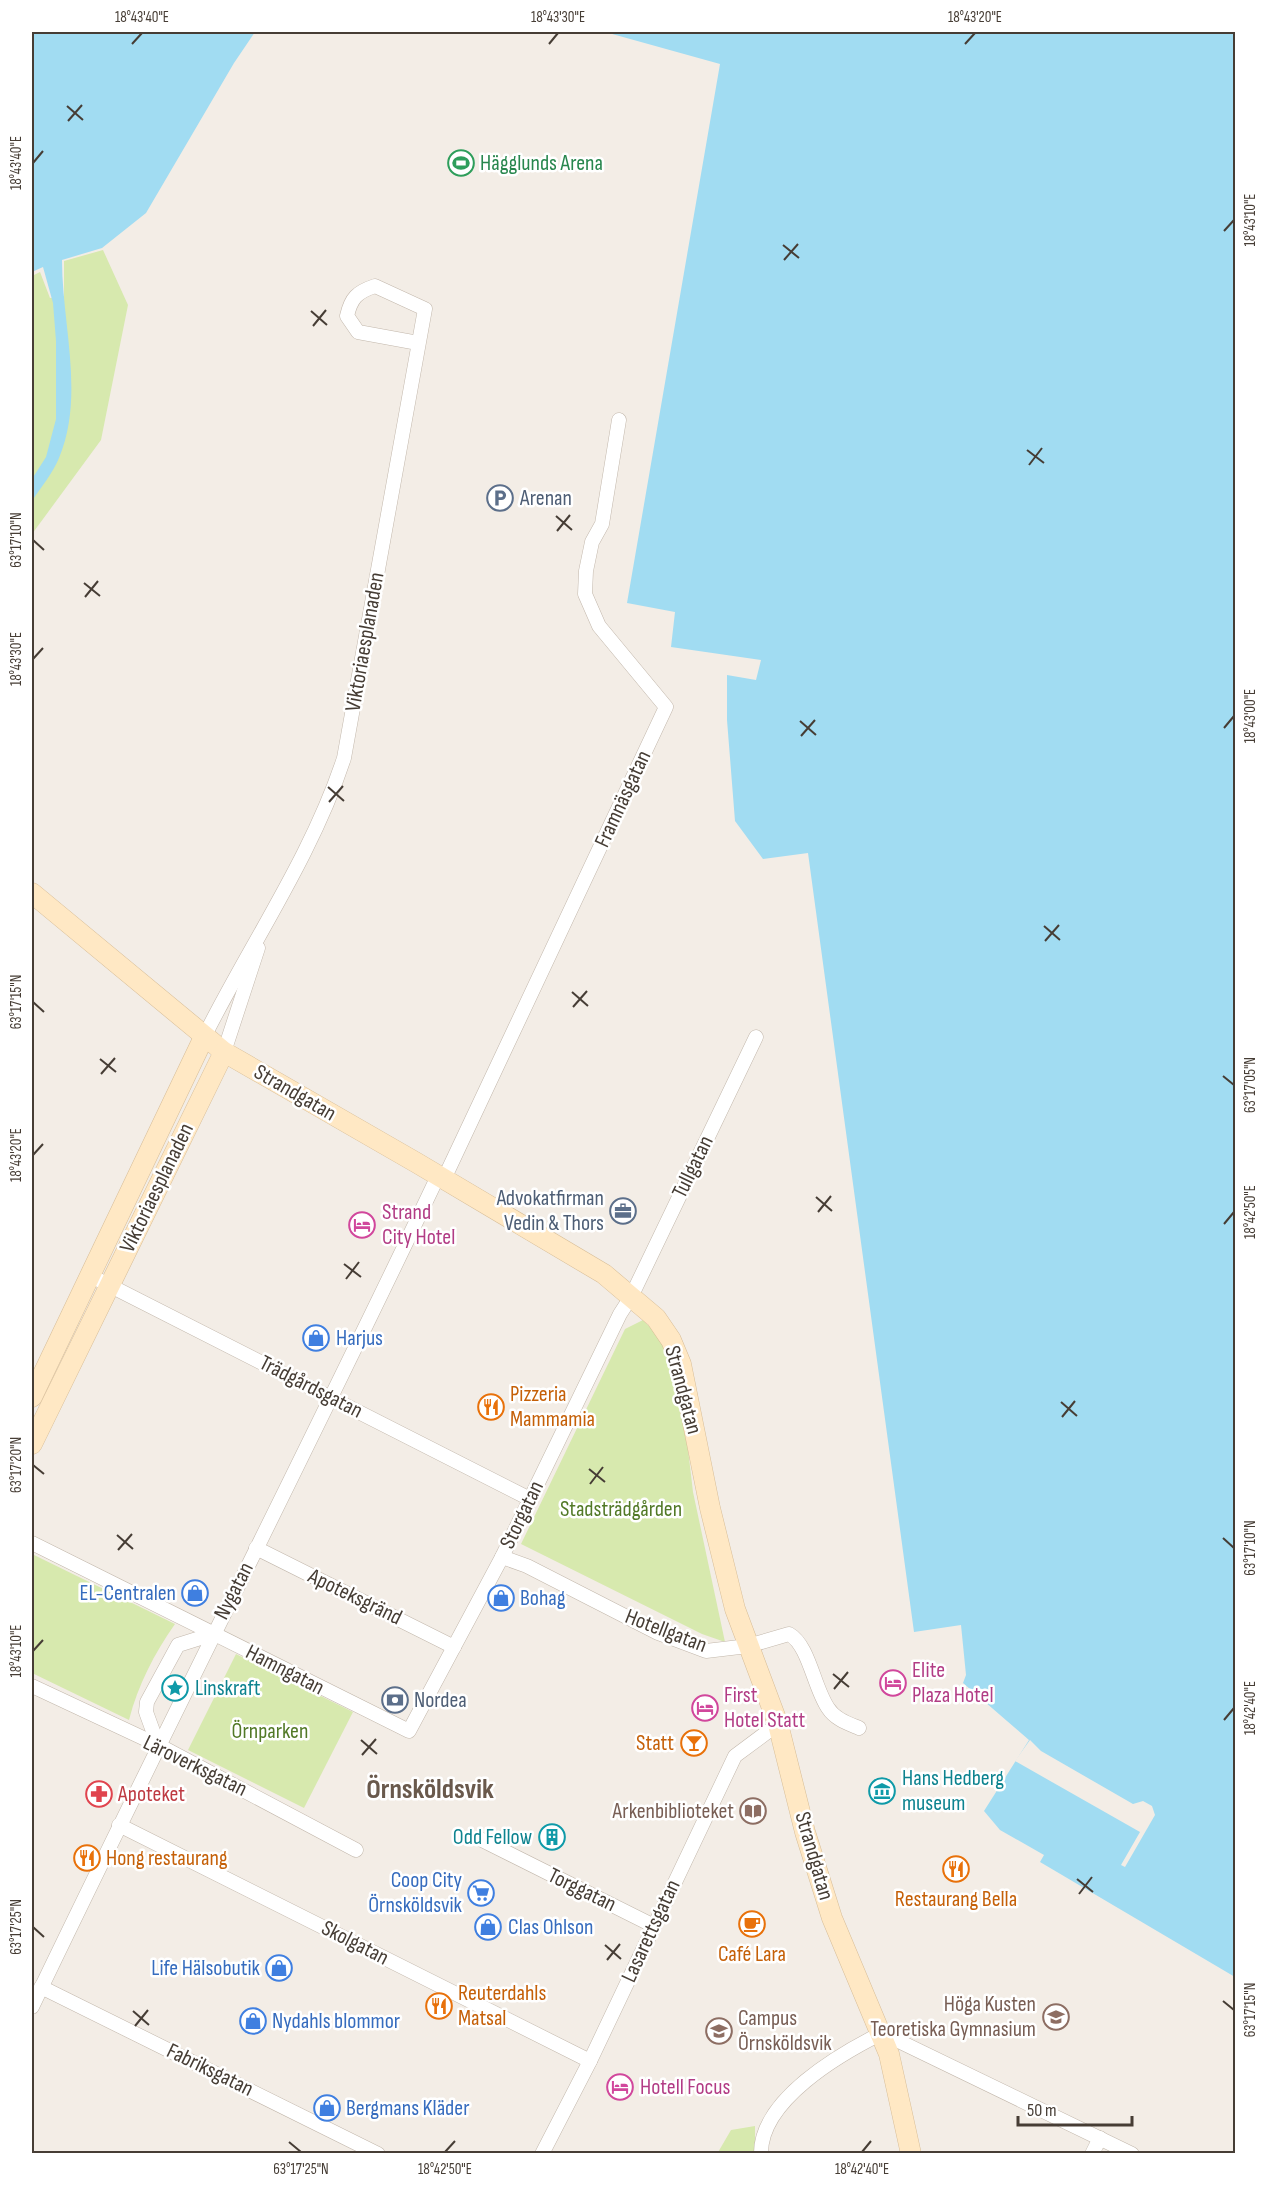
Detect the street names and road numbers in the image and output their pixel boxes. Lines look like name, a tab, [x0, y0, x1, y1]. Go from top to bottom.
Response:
street label: Viktoriaesplanaden	[339, 570, 391, 714]
street label: Framnäsgatan	[589, 746, 657, 852]
street label: Strandgatan	[249, 1059, 341, 1127]
street label: Viktoriaesplanaden	[114, 1119, 200, 1257]
street label: Tullgatan	[666, 1131, 720, 1203]
street label: Strandgatan	[658, 1343, 708, 1437]
street label: Trädgårdsgatan	[255, 1349, 367, 1425]
street label: Storgatan	[494, 1477, 550, 1553]
street label: Nygatan	[208, 1558, 260, 1624]
street label: Apoteksgränd	[303, 1562, 406, 1631]
street label: Hotellgatan	[621, 1603, 711, 1659]
street label: Hamngatan	[241, 1639, 329, 1701]
street label: Läroverksgatan	[139, 1729, 251, 1803]
street label: Strandgatan	[789, 1809, 839, 1903]
street label: Torggatan	[543, 1862, 621, 1918]
street label: Lasarettsgatan	[616, 1875, 686, 1987]
street label: Skolgatan	[317, 1915, 393, 1971]
street label: Fabriksgatan	[162, 2037, 258, 2103]

